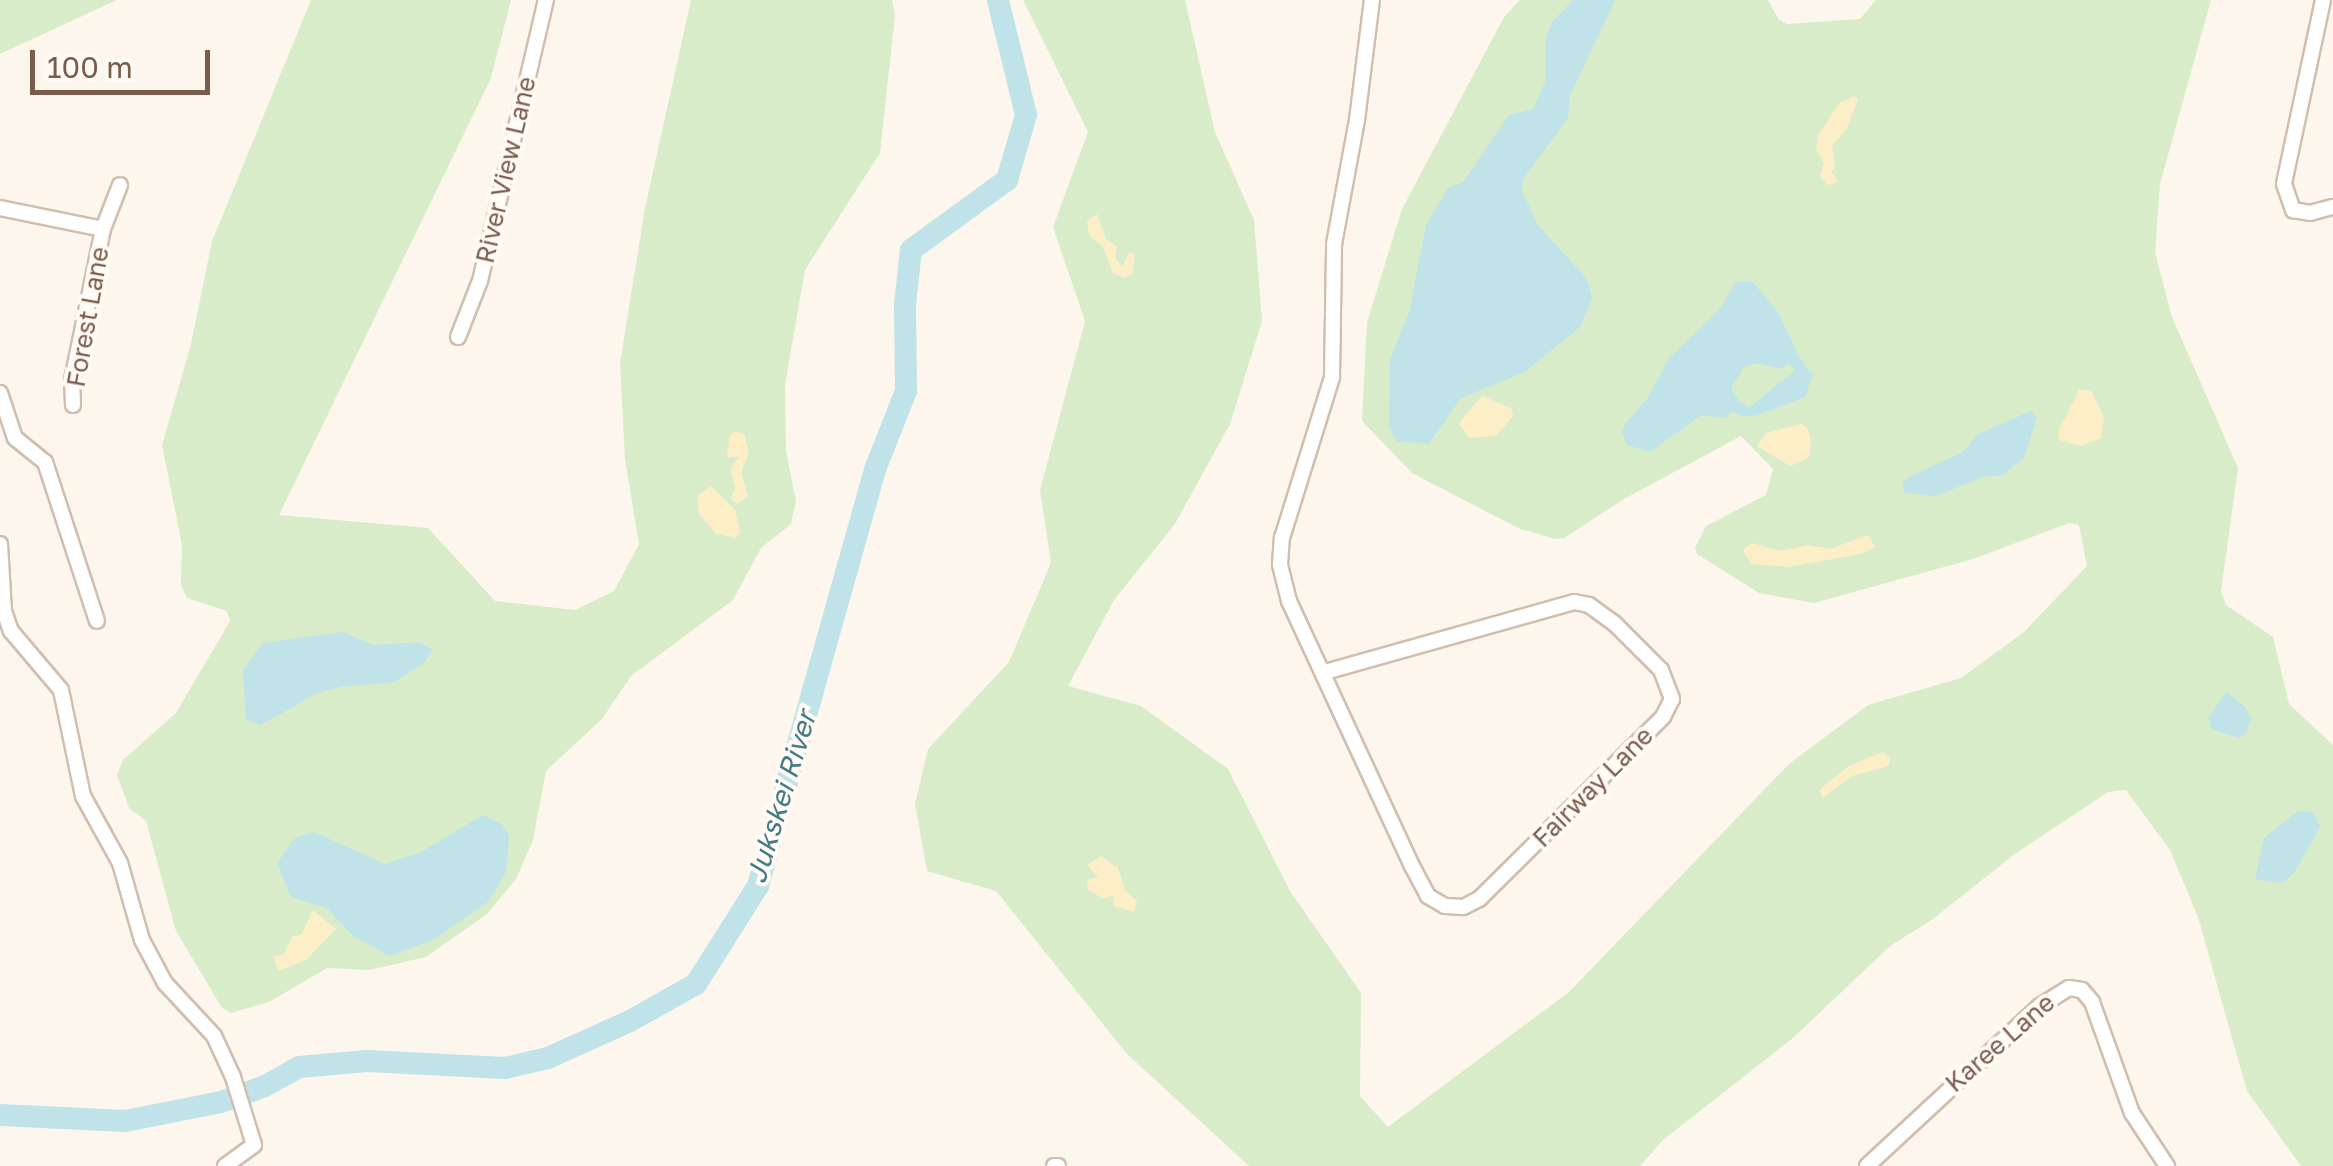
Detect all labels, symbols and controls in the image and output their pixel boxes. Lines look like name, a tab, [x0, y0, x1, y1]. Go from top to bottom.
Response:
scale bar	[35, 30, 215, 92]
text: 100 m	[47, 49, 133, 85]
street label: River View Lane	[470, 74, 542, 266]
street label: Forest Lane	[61, 245, 115, 389]
water label: Jukskei River	[739, 707, 823, 887]
street label: Fairway Lane	[1527, 721, 1659, 853]
street label: Karee Lane	[1939, 988, 2061, 1098]

